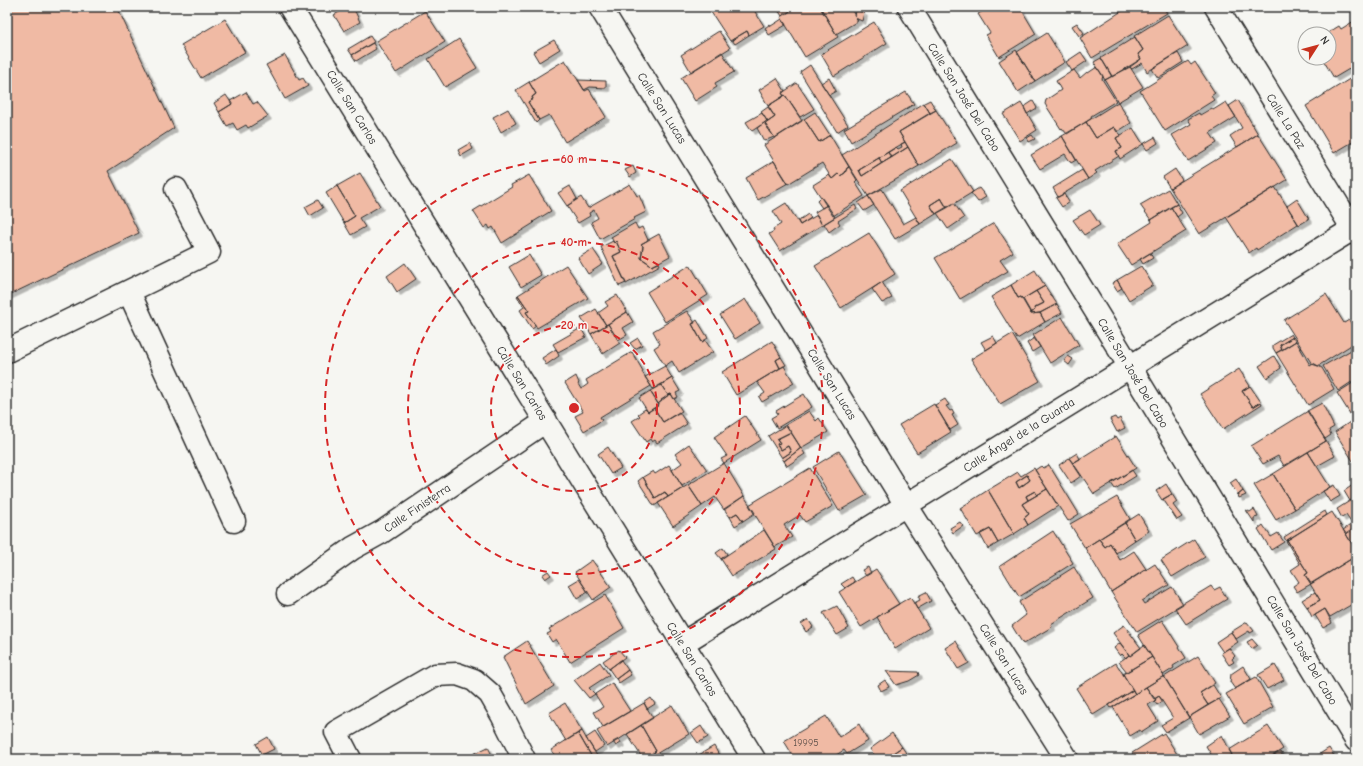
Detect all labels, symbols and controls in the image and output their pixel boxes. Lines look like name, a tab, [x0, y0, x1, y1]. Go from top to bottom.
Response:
north arrow	[1297, 26, 1337, 66]
text: N	[1317, 34, 1332, 47]
street label: Calle San José Del Cabo	[925, 40, 1003, 154]
street label: Calle San Carlos	[324, 67, 380, 147]
street label: Calle San Lucas	[635, 70, 689, 146]
street label: Calle La Paz	[1264, 91, 1309, 152]
text: 60 m	[561, 152, 587, 166]
text: 40 m	[561, 235, 587, 249]
street label: Calle San José Del Cabo	[1095, 316, 1171, 430]
text: 20 m	[561, 318, 587, 332]
street label: Calle San Carlos	[494, 343, 550, 423]
street label: Calle San Lucas	[805, 346, 859, 422]
street label: Calle Ángel de la Guarda	[961, 395, 1077, 475]
centre of rings	[567, 401, 581, 415]
street label: Calle Finisterra	[381, 481, 453, 535]
street label: Calle San José Del Cabo	[1264, 593, 1340, 707]
street label: Calle San Carlos	[664, 619, 720, 699]
street label: Calle San Lucas	[977, 621, 1031, 697]
house number: 19995	[793, 737, 819, 749]

